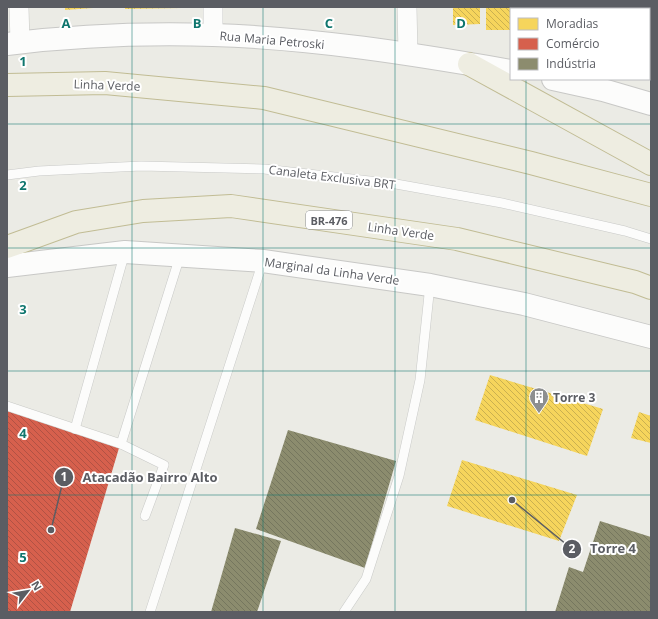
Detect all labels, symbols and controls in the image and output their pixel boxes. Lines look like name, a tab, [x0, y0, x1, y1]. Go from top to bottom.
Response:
legend	[510, 8, 650, 80]
text: A	[62, 14, 71, 32]
text: B	[193, 14, 202, 32]
text: C	[325, 14, 333, 32]
text: D	[456, 14, 466, 32]
text: Moradias	[546, 15, 599, 32]
street label: Rua Maria Petroski	[219, 27, 325, 53]
text: Comércio	[546, 35, 600, 52]
text: 1	[19, 52, 27, 70]
text: Indústria	[546, 55, 596, 72]
street label: Linha Verde	[73, 75, 141, 95]
street label: Canaleta Exclusiva BRT	[268, 161, 397, 193]
text: 2	[19, 176, 27, 194]
road number: BR-476	[306, 211, 352, 229]
street label: Linha Verde	[367, 218, 435, 244]
street label: Marginal da Linha Verde	[264, 253, 401, 289]
text: 3	[19, 300, 27, 318]
building icon: Torre 3	[528, 386, 550, 414]
place label: Torre 3	[553, 389, 595, 406]
text: 4	[19, 424, 27, 442]
callout: Atacadão Bairro Alto	[54, 465, 225, 490]
text: 1	[61, 468, 67, 485]
text: Atacadão Bairro Alto	[83, 468, 217, 486]
callout: Torre 4	[562, 536, 644, 561]
text: Torre 4	[590, 539, 637, 557]
text: 2	[569, 540, 576, 557]
text: 5	[19, 548, 27, 566]
north arrow	[8, 571, 48, 611]
text: N	[28, 578, 46, 593]

